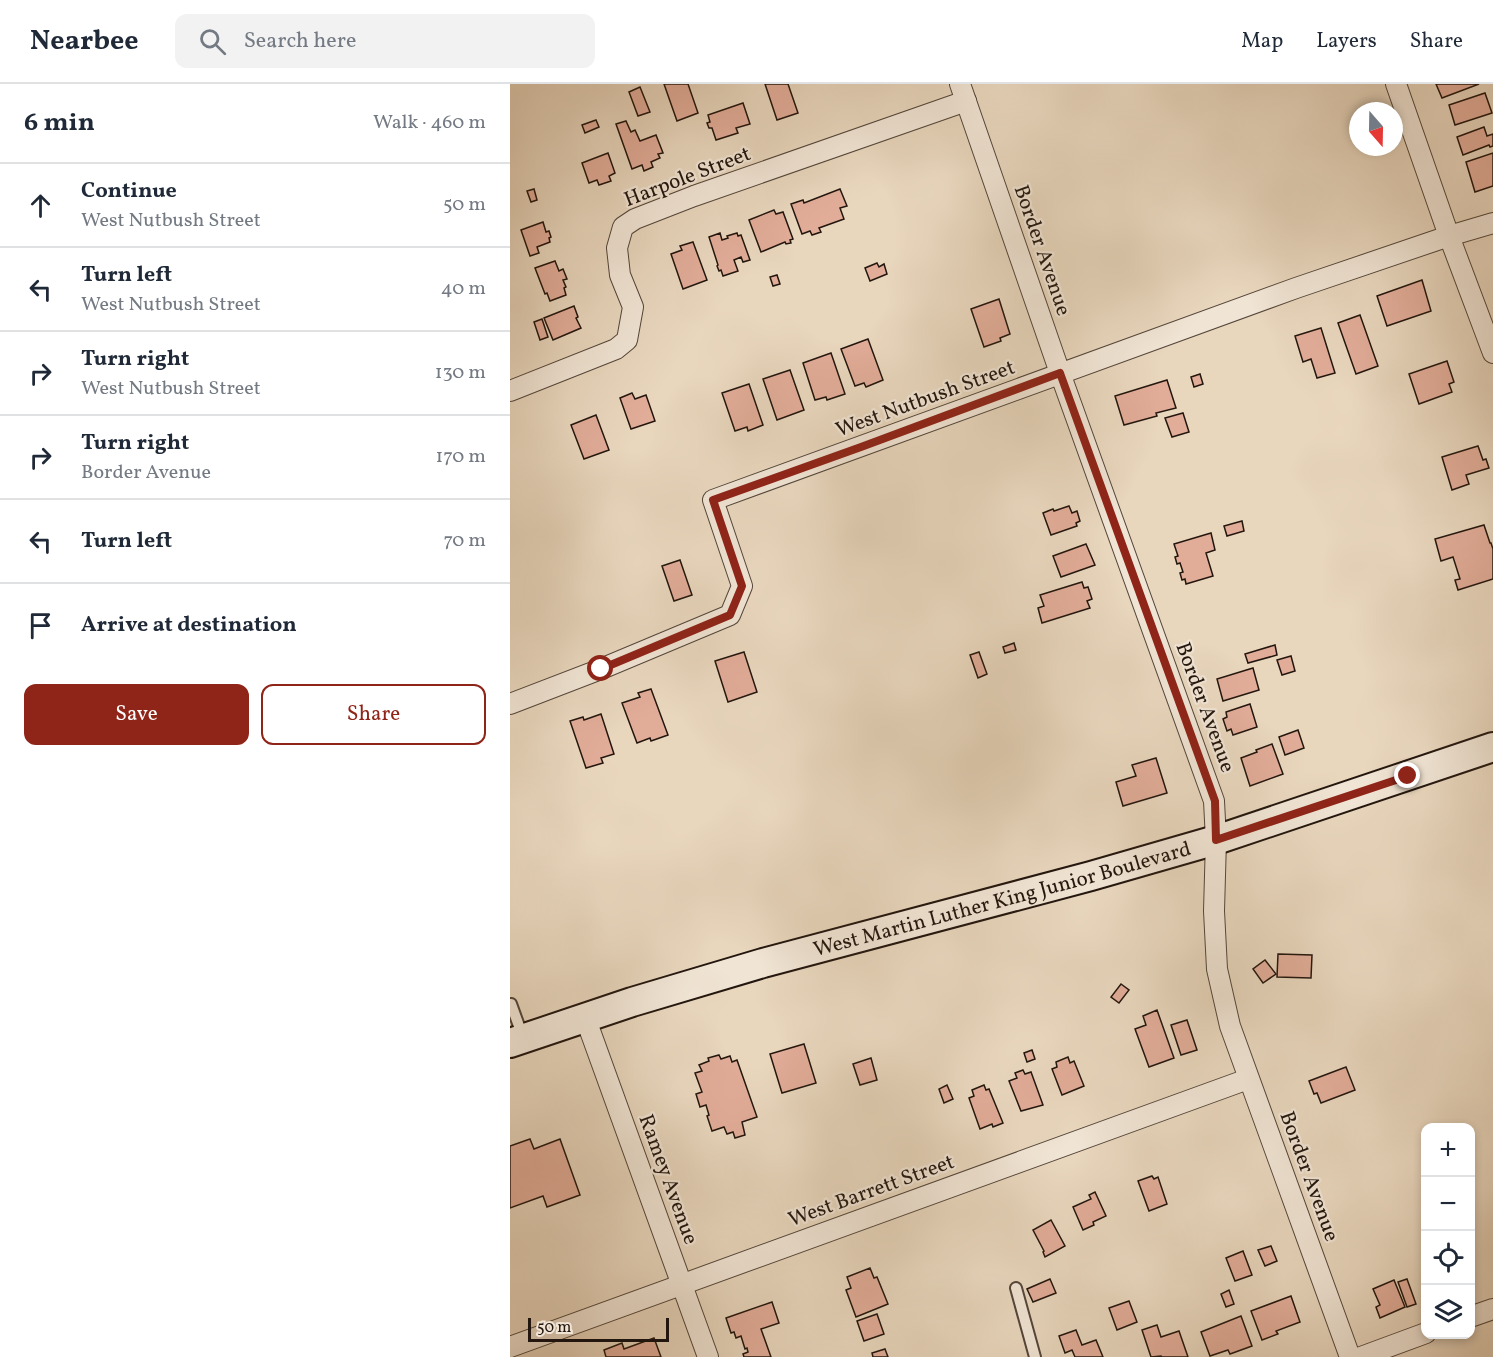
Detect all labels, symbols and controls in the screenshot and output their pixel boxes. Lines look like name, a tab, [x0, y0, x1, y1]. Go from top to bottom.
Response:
search box	[175, 14, 595, 68]
text: Nearbee	[30, 22, 139, 61]
icon: search	[196, 25, 229, 58]
text: Search here	[244, 26, 356, 57]
text: Map	[1241, 27, 1283, 56]
text: Layers	[1316, 27, 1377, 56]
text: Share	[1410, 27, 1463, 56]
north arrow	[1349, 102, 1403, 156]
text: 6 min	[24, 105, 95, 141]
text: Walk · 460 m	[373, 109, 486, 137]
street label: Harpole Street	[620, 140, 755, 215]
text: Continue	[81, 176, 177, 207]
street label: Border Avenue	[1006, 181, 1078, 320]
icon: ahead	[24, 189, 57, 222]
text: 50 m	[443, 191, 486, 219]
text: West Nutbush Street	[81, 207, 261, 235]
text: Turn left	[81, 260, 172, 291]
icon: left	[24, 273, 57, 306]
text: 40 m	[441, 275, 486, 303]
text: West Nutbush Street	[81, 291, 261, 319]
text: Turn right	[81, 344, 189, 375]
street label: West Nutbush Street	[832, 354, 1019, 445]
icon: right	[24, 357, 57, 390]
text: 130 m	[435, 359, 486, 387]
text: West Nutbush Street	[81, 375, 261, 403]
text: Turn right	[81, 428, 189, 459]
icon: right	[24, 441, 57, 474]
text: 170 m	[436, 443, 486, 471]
text: Border Avenue	[81, 459, 211, 487]
icon: left	[24, 525, 57, 558]
text: Turn left	[81, 526, 172, 557]
text: 70 m	[443, 527, 486, 555]
icon: arrive	[24, 609, 57, 642]
text: Arrive at destination	[81, 610, 297, 641]
street label: Border Avenue	[1168, 638, 1242, 777]
route start	[587, 655, 613, 681]
button: Save	[24, 684, 249, 745]
button: Share	[261, 684, 486, 745]
route end	[1394, 762, 1420, 788]
street label: West Martin Luther King Junior Boulevard	[810, 835, 1195, 965]
street label: Border Avenue	[1272, 1107, 1346, 1246]
street label: Ramey Avenue	[631, 1110, 705, 1249]
map controls	[1421, 1123, 1475, 1339]
button: +	[1421, 1123, 1475, 1177]
street label: West Barrett Street	[784, 1148, 959, 1235]
button: −	[1421, 1177, 1475, 1231]
button: locate	[1421, 1231, 1475, 1285]
button: layers	[1421, 1285, 1475, 1339]
scale bar	[528, 1315, 669, 1342]
text: 50 m	[537, 1317, 571, 1339]

